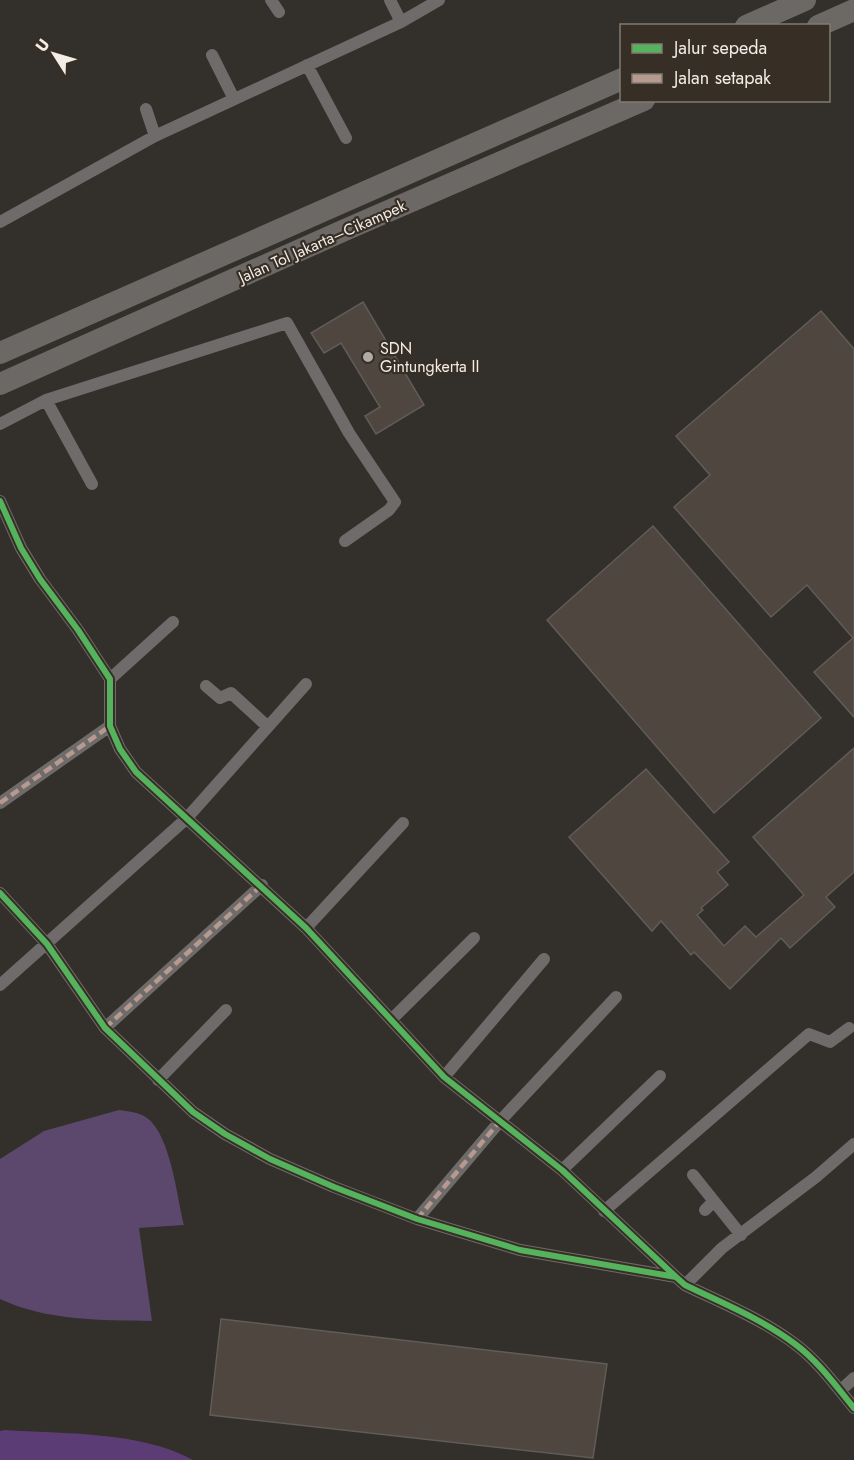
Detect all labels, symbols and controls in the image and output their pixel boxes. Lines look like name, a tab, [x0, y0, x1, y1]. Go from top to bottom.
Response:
north arrow	[24, 24, 84, 84]
legend	[620, 24, 830, 102]
text: U	[30, 34, 55, 57]
text: Jalur sepeda	[672, 35, 767, 61]
text: Jalan setapak	[672, 65, 771, 91]
street label: Jalan Tol Jakarta–Cikampek	[233, 194, 410, 290]
place label: SDN Gintungkerta II	[380, 337, 479, 378]
marker: SDN Gintungkerta II	[361, 350, 375, 364]

